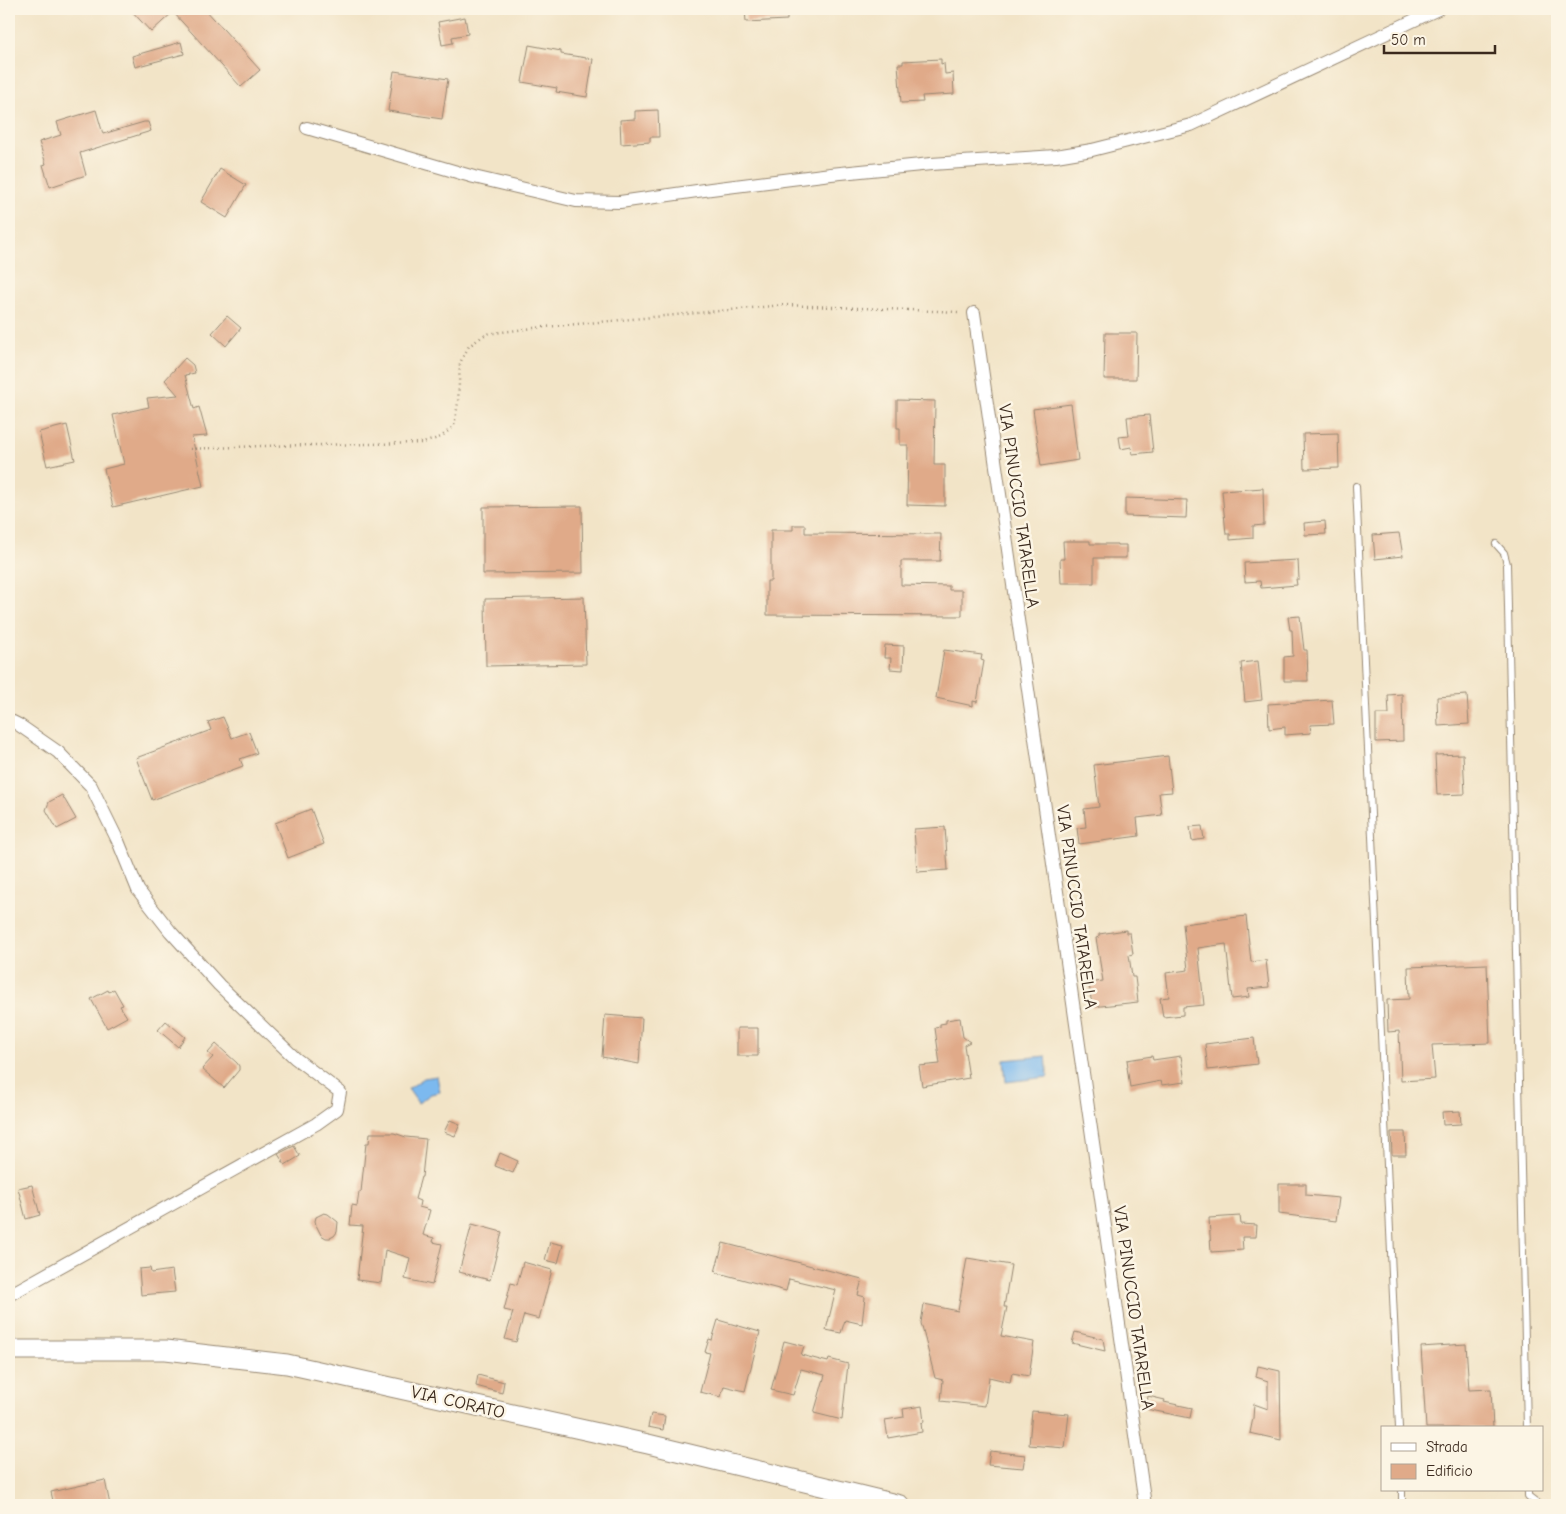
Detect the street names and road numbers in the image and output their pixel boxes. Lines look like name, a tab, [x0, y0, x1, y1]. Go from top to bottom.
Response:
street label: VIA PINUCCIO TATARELLA	[994, 403, 1043, 610]
street label: VIA PINUCCIO TATARELLA	[1052, 804, 1101, 1011]
street label: VIA PINUCCIO TATARELLA	[1109, 1205, 1158, 1412]
street label: VIA CORATO	[409, 1382, 507, 1423]

